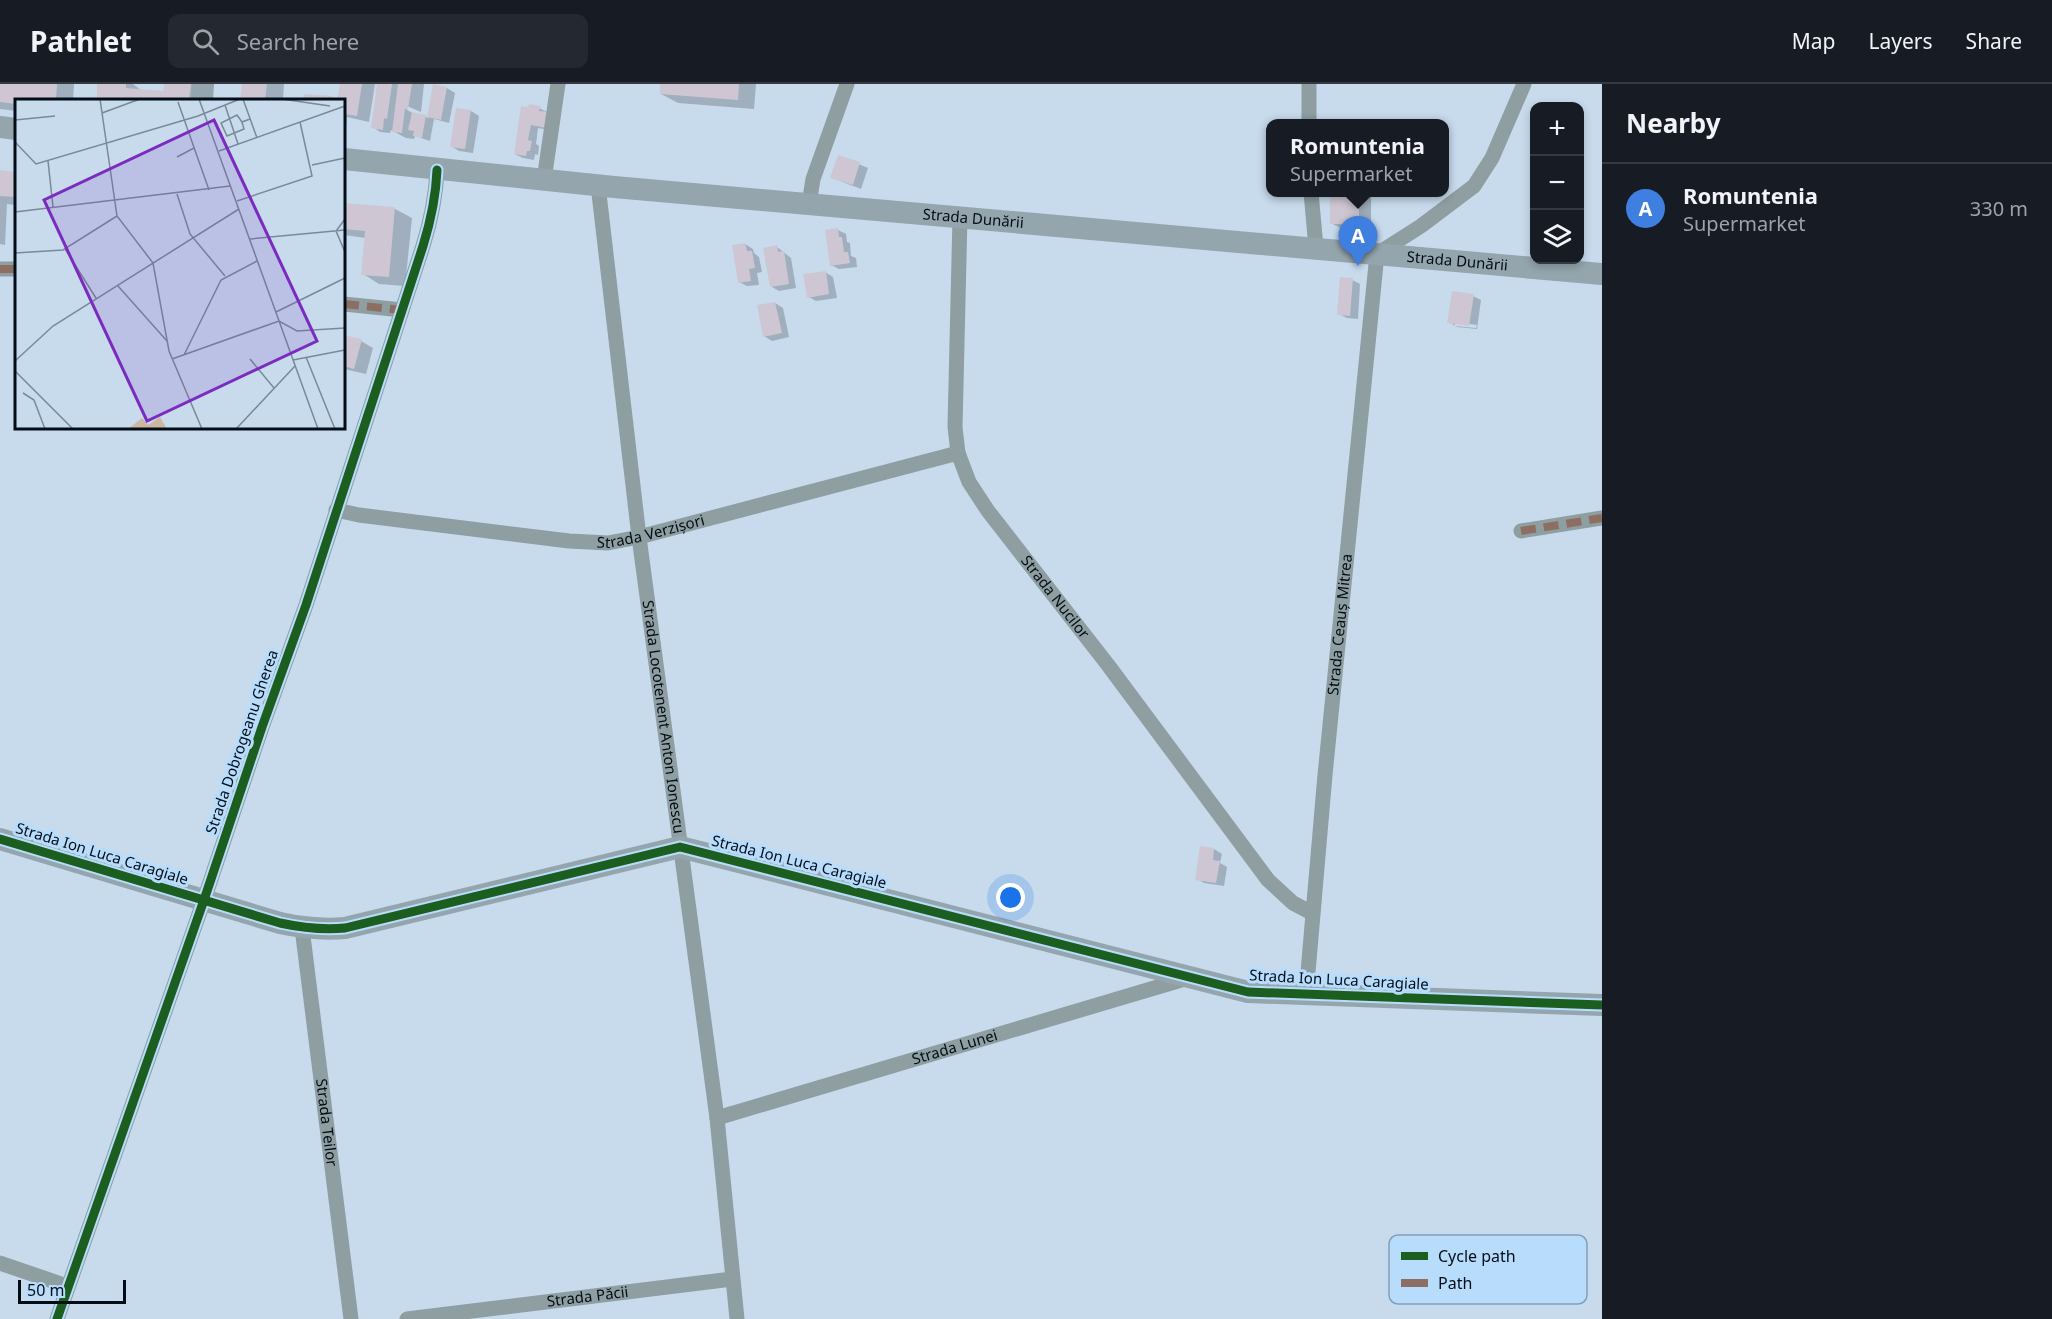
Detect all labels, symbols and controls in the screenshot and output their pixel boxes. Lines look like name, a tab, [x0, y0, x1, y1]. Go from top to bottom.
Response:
search box	[168, 14, 588, 68]
text: Pathlet	[30, 22, 132, 60]
icon: search	[189, 25, 222, 58]
text: Search here	[237, 26, 359, 56]
text: Map	[1792, 27, 1836, 55]
text: Layers	[1869, 27, 1933, 55]
text: Share	[1966, 27, 2022, 55]
inset map	[15, 99, 345, 429]
map controls	[1530, 102, 1584, 264]
button: +	[1530, 102, 1584, 156]
text: Nearby	[1626, 105, 1721, 141]
popup	[1266, 119, 1449, 197]
text: Romuntenia	[1290, 130, 1425, 160]
button: −	[1530, 156, 1584, 210]
text: Supermarket	[1290, 160, 1413, 187]
text: Romuntenia	[1683, 180, 1818, 210]
text: A	[1639, 195, 1652, 222]
text: 330 m	[1970, 195, 2028, 222]
street label: Strada Dunării	[922, 203, 1025, 232]
button: layers	[1530, 210, 1584, 264]
text: Supermarket	[1683, 210, 1806, 237]
pin: A	[1338, 216, 1378, 266]
street label: Strada Dunării	[1406, 246, 1509, 275]
street label: Strada Verzișori	[596, 509, 706, 552]
street label: Strada Nucilor	[1017, 551, 1095, 642]
street label: Strada Ceauș Mitrea	[1322, 553, 1356, 696]
street label: Strada Locotenent Anton Ionescu	[639, 599, 690, 835]
street label: Strada Dobrogeanu Gherea	[200, 647, 282, 836]
street label: Strada Ion Luca Caragiale	[14, 817, 191, 889]
street label: Strada Ion Luca Caragiale	[710, 830, 889, 892]
your location	[996, 883, 1025, 912]
street label: Strada Ion Luca Caragiale	[1249, 964, 1429, 994]
street label: Strada Lunei	[909, 1024, 1000, 1069]
street label: Strada Teilor	[312, 1077, 343, 1167]
legend	[1389, 1235, 1587, 1304]
text: Cycle path	[1438, 1245, 1516, 1267]
text: Path	[1438, 1272, 1472, 1294]
scale bar	[18, 1277, 126, 1304]
text: 50 m	[27, 1279, 64, 1301]
street label: Strada Păcii	[546, 1281, 629, 1311]

